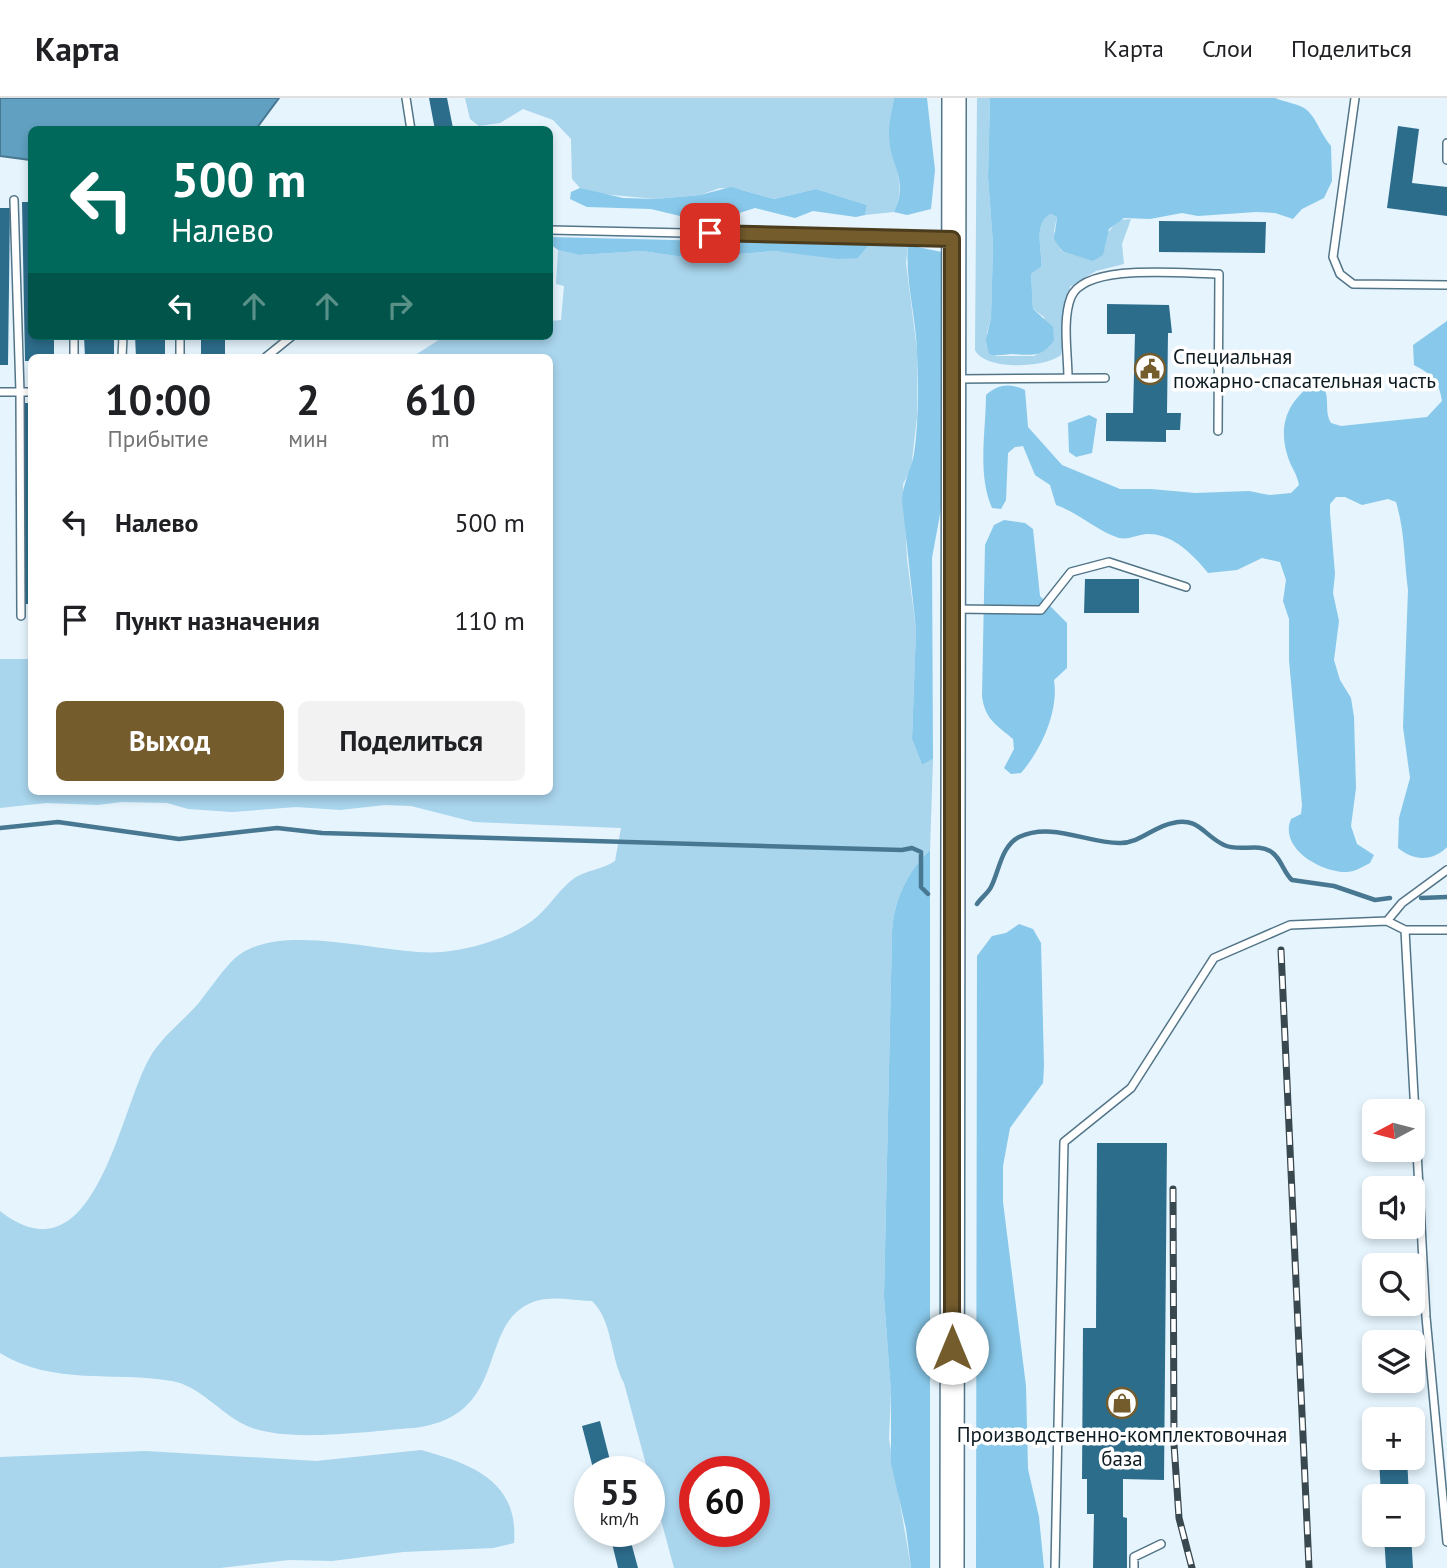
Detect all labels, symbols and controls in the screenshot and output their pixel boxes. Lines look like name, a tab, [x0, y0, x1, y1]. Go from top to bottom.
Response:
text: Карта	[35, 27, 120, 70]
text: Карта	[1103, 33, 1164, 64]
text: Слои	[1202, 33, 1253, 64]
text: Поделиться	[1291, 33, 1412, 64]
text: 500 m	[171, 147, 306, 211]
icon: left	[56, 154, 147, 245]
pin	[680, 203, 740, 263]
text: Налево	[171, 209, 274, 251]
icon: arrive	[691, 214, 729, 252]
icon: left	[162, 287, 200, 325]
icon: ahead	[235, 287, 273, 325]
icon: ahead	[308, 287, 346, 325]
icon: right	[381, 287, 419, 325]
place label: Специальная пожарно-спасательная часть	[1173, 343, 1436, 394]
public building icon: Специальная пожарно-спасательная часть	[1133, 352, 1167, 386]
text: 10:00	[105, 372, 211, 427]
text: 2	[296, 372, 320, 427]
text: 610	[405, 372, 476, 427]
text: Прибытие	[108, 424, 209, 453]
text: мин	[288, 424, 328, 453]
text: m	[431, 424, 450, 453]
icon: left	[56, 503, 94, 541]
text: Налево	[115, 506, 199, 539]
text: 500 m	[454, 506, 525, 539]
icon: arrive	[56, 601, 94, 639]
text: Пункт назначения	[115, 604, 320, 637]
text: 110 m	[454, 604, 525, 637]
button: Выход	[56, 701, 284, 781]
button: Поделиться	[298, 701, 525, 781]
north arrow	[1362, 1099, 1424, 1162]
map controls	[1362, 1099, 1425, 1547]
button: sound	[1362, 1176, 1425, 1239]
button: search	[1362, 1253, 1425, 1316]
position arrow	[915, 1311, 989, 1385]
button: layers	[1362, 1330, 1425, 1393]
shop icon: Производственно-комплектовочная база	[1105, 1386, 1139, 1420]
button: +	[1362, 1407, 1425, 1470]
place label: Производственно-комплектовочная база	[957, 1421, 1287, 1472]
speed limit sign: 60	[679, 1456, 770, 1547]
text: 55	[600, 1469, 639, 1515]
button: −	[1362, 1484, 1425, 1547]
text: km/h	[600, 1507, 639, 1530]

